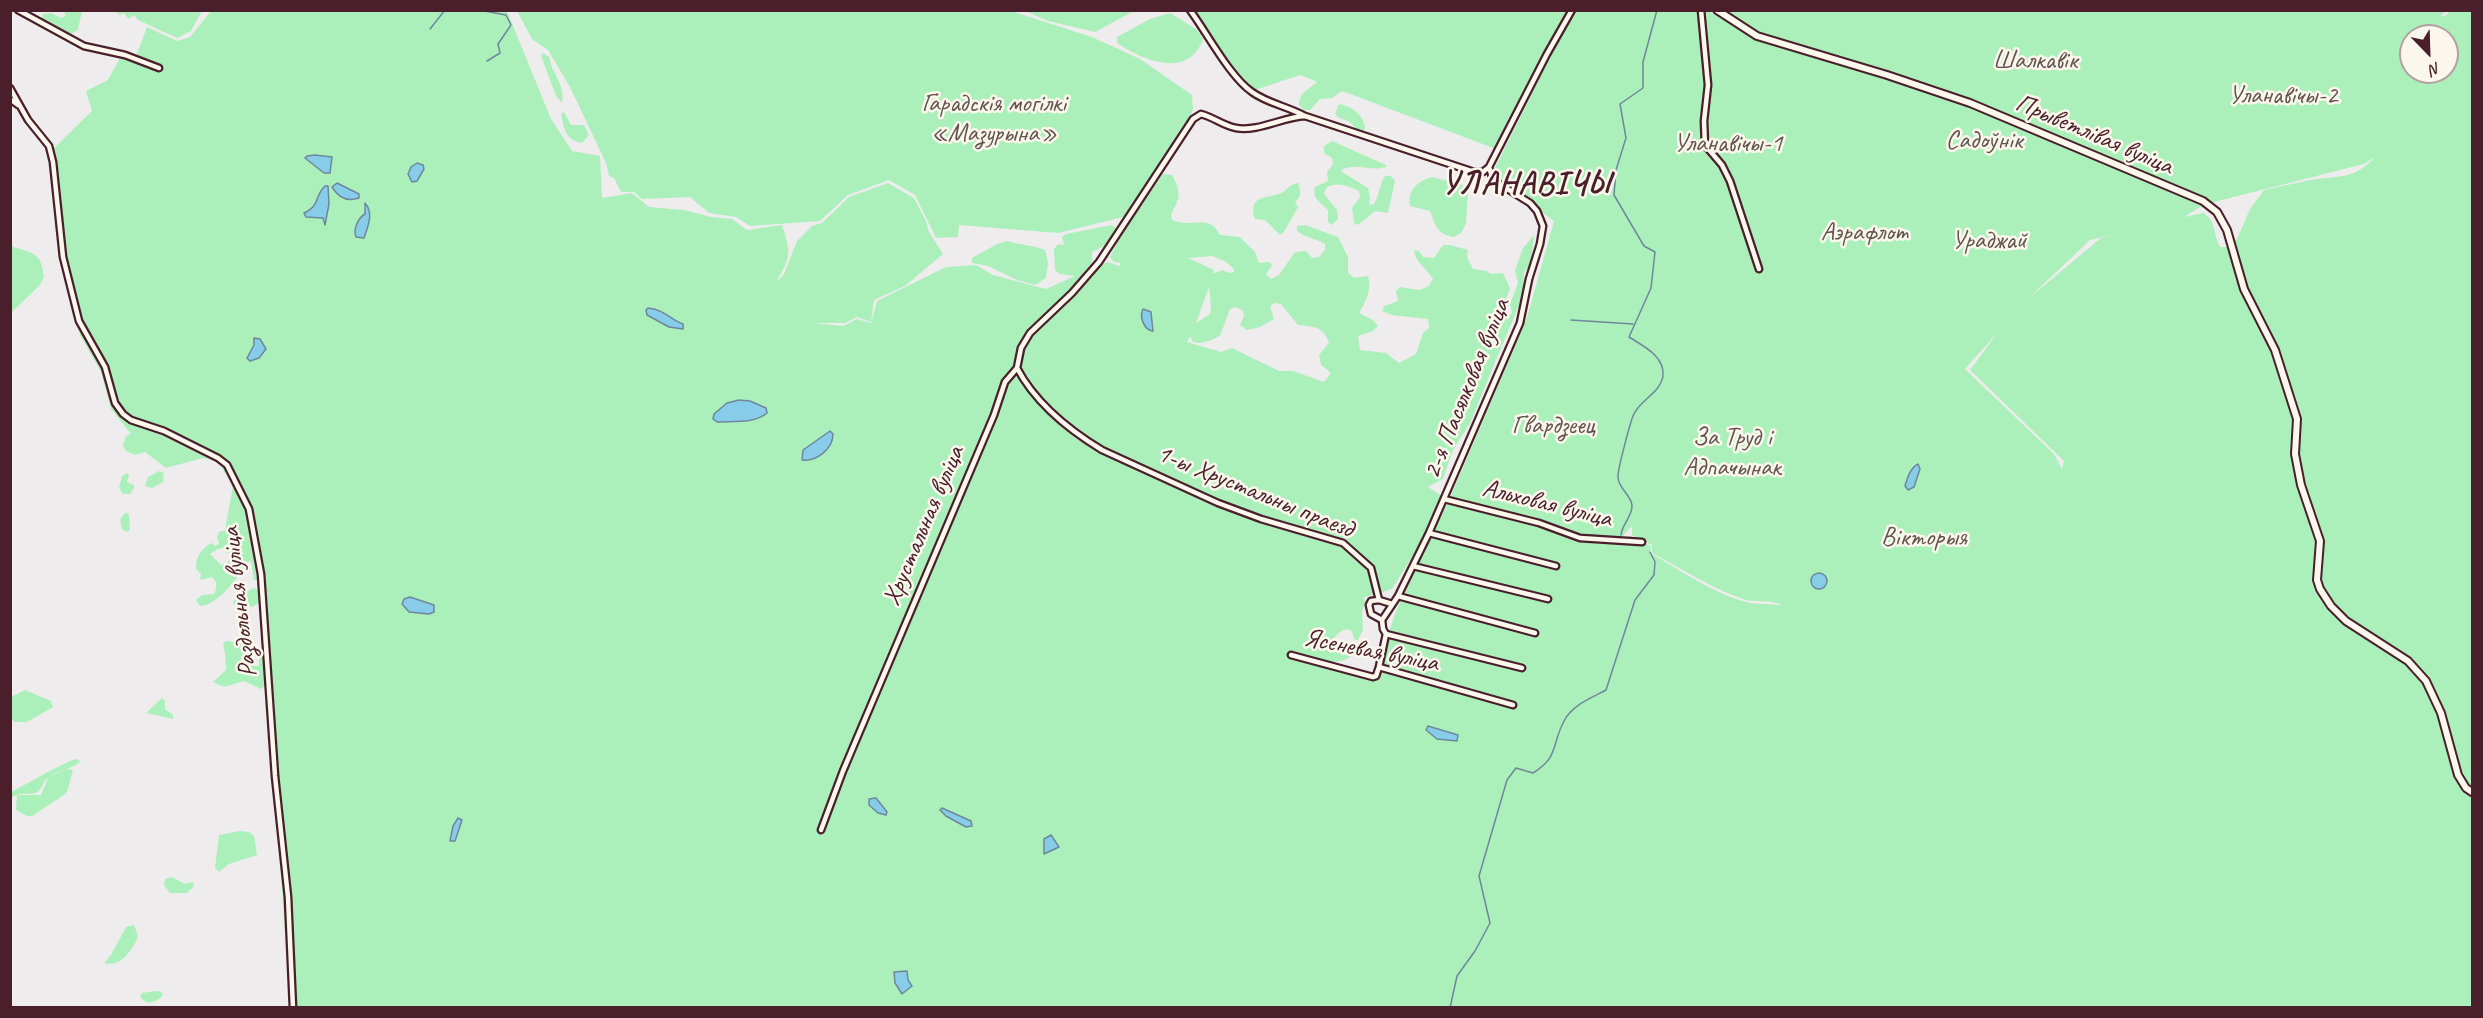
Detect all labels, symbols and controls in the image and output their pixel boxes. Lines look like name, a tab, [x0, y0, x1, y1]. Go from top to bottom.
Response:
north arrow	[2399, 24, 2459, 84]
park label: Шалкавік	[1993, 45, 2077, 77]
text: N	[2427, 58, 2444, 80]
park label: Уланавічы-2	[2229, 80, 2337, 112]
park label: Гарадскія могілкі «Мазурына»	[922, 88, 1066, 150]
street label: Прыветлівая вуліца	[2010, 88, 2178, 182]
park label: Садоўнік	[1946, 125, 2022, 157]
park label: Уланавічы-1	[1674, 128, 1782, 160]
district label: УЛАНАВІЧЫ	[1437, 166, 1615, 204]
park label: Аэрафлот	[1821, 217, 1907, 249]
park label: Ураджай	[1952, 225, 2026, 257]
street label: 2-я Пасялковая вуліца	[1417, 294, 1517, 484]
park label: Гвардзеец	[1512, 410, 1594, 442]
park label: За Труд і Адпачынак	[1683, 422, 1781, 484]
street label: 1-ы Хрустальны праезд	[1152, 438, 1358, 546]
street label: Хрустальная вуліца	[876, 441, 972, 611]
street label: Альховая вуліца	[1479, 473, 1615, 535]
park label: Вікторыя	[1881, 522, 1967, 554]
street label: Раздольная вуліца	[215, 525, 265, 679]
street label: Ясеневая вуліца	[1301, 623, 1441, 679]

